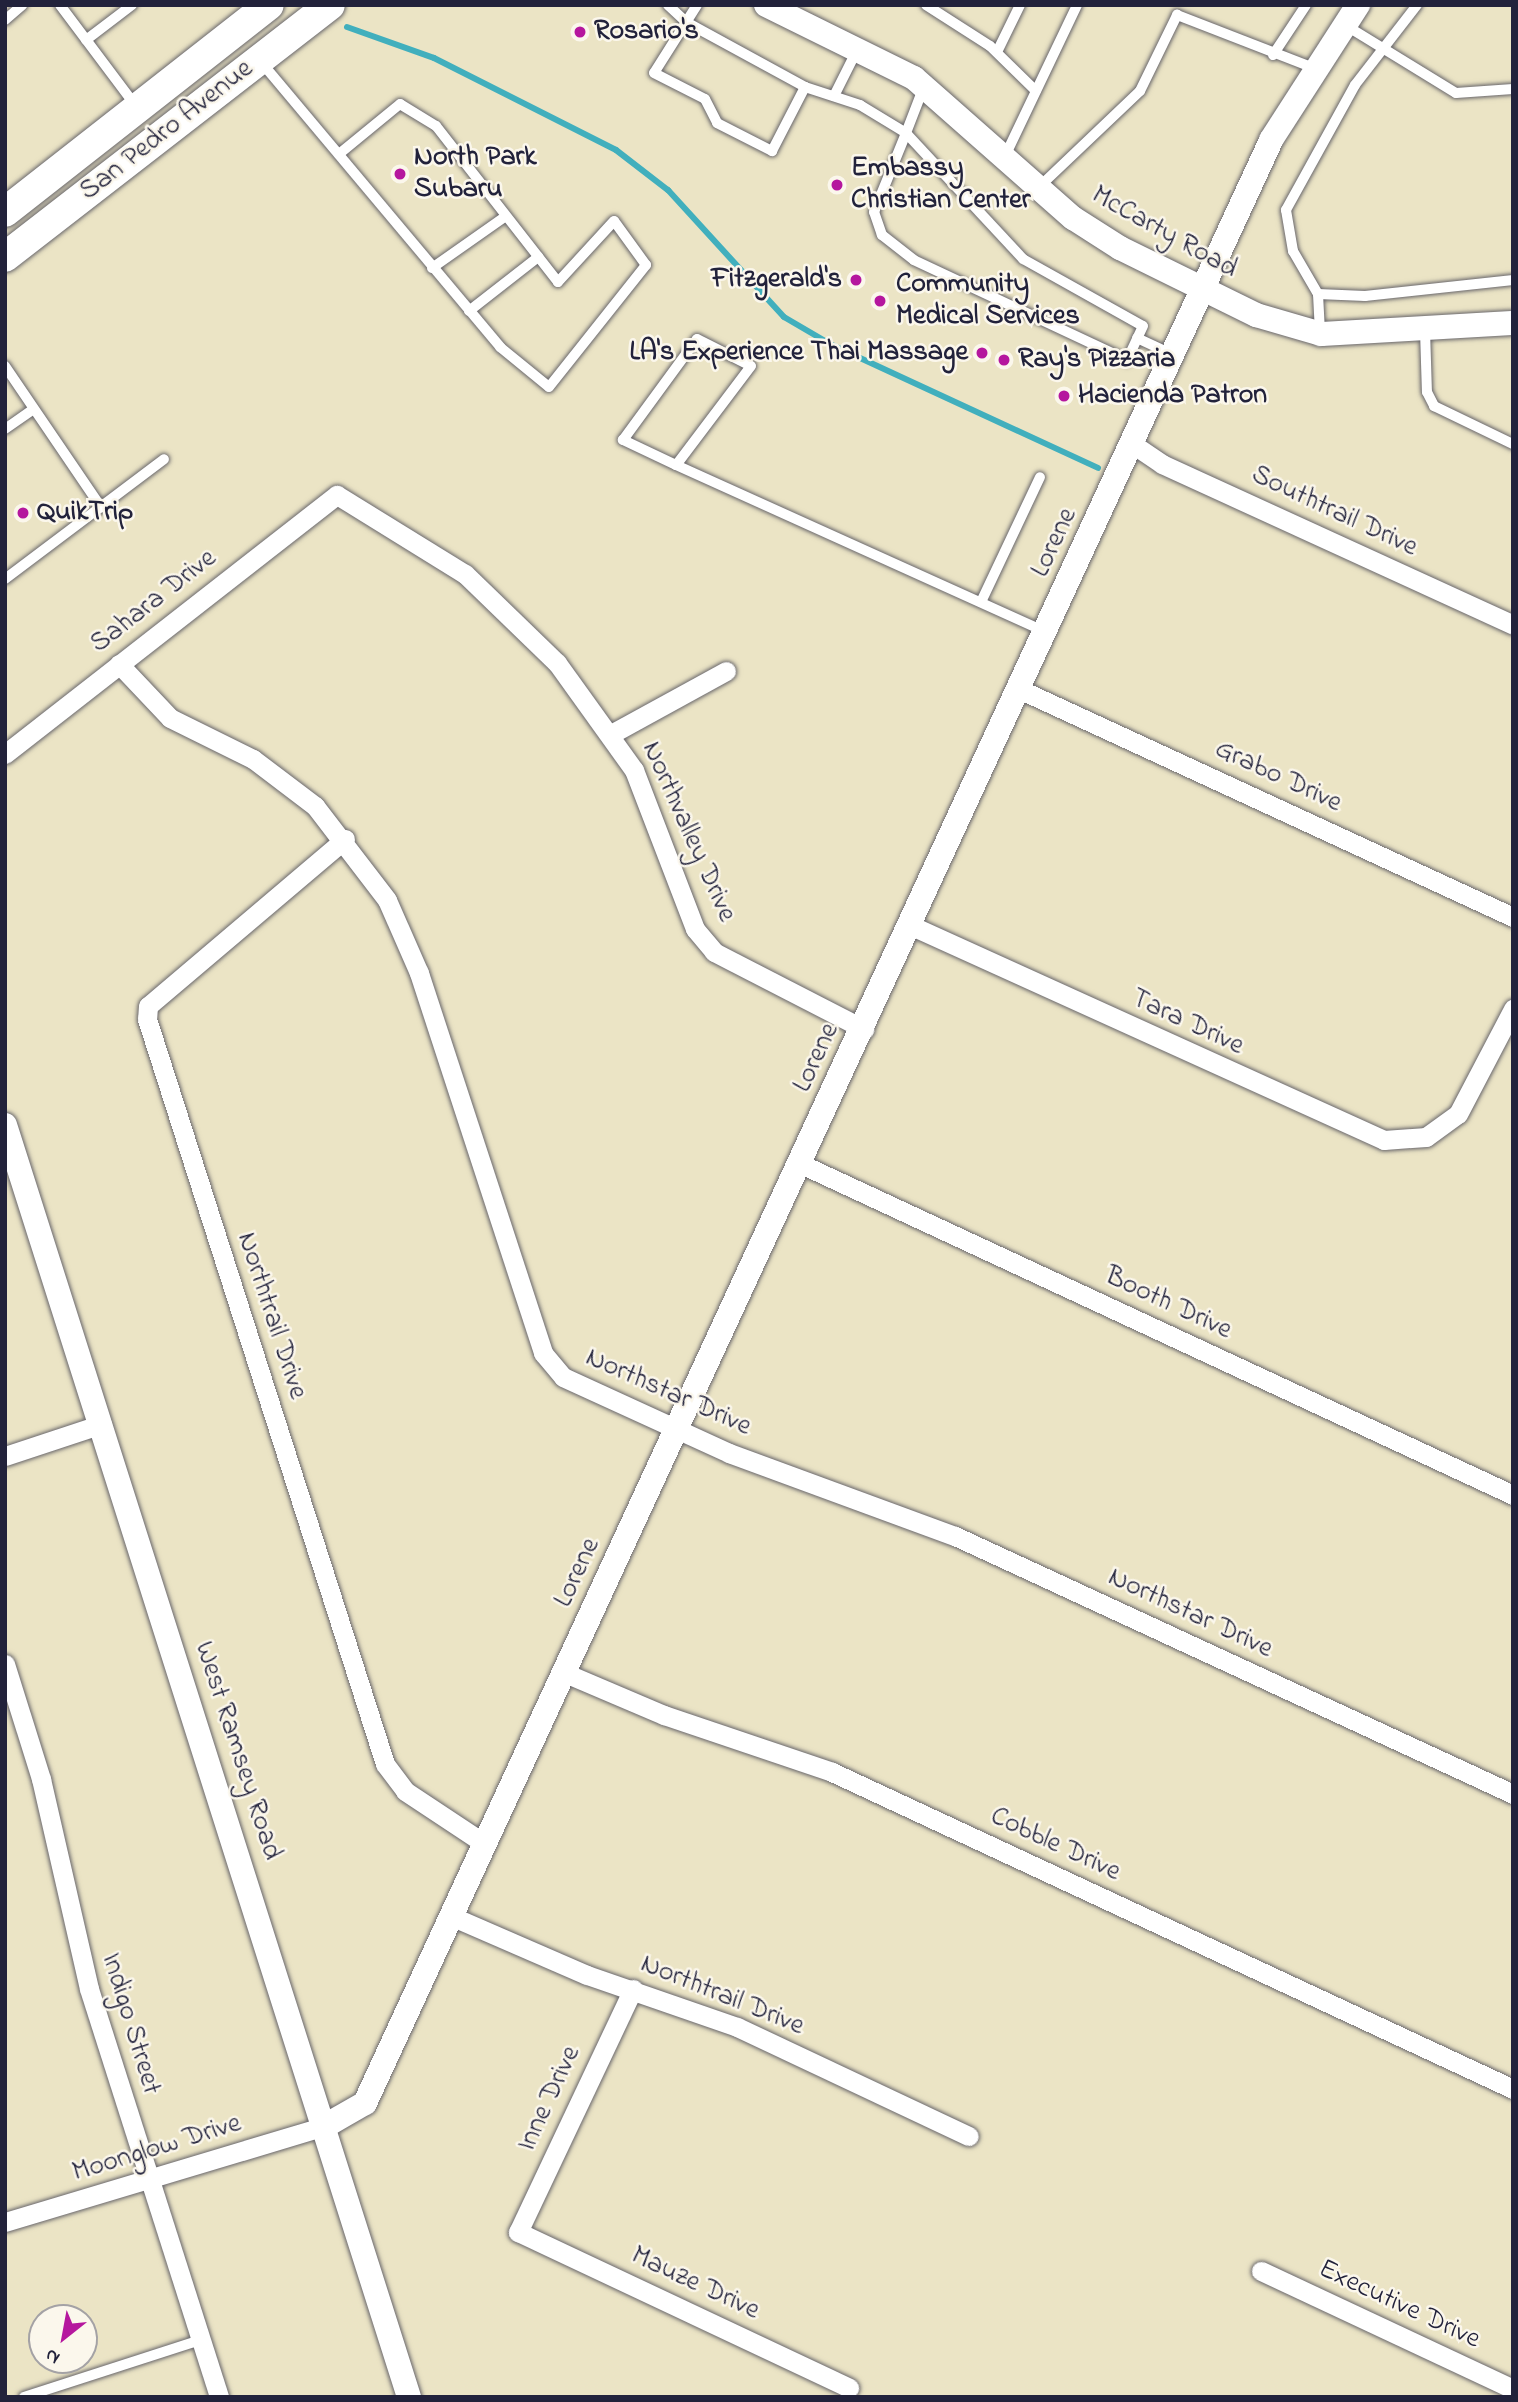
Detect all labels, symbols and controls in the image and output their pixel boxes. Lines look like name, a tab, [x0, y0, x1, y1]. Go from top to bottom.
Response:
place label: Rosario's	[594, 15, 699, 49]
marker: Rosario's	[572, 24, 588, 40]
street label: San Pedro Avenue	[74, 53, 260, 209]
place label: North Park Subaru	[414, 141, 536, 207]
place label: Embassy Christian Center	[851, 152, 1030, 218]
marker: North Park Subaru	[392, 166, 408, 182]
marker: Embassy Christian Center	[829, 177, 845, 193]
street label: McCarty Road	[1085, 179, 1243, 287]
place label: Fitzgerald's	[711, 263, 842, 297]
place label: Community Medical Services	[896, 268, 1080, 334]
marker: Fitzgerald's	[848, 272, 864, 288]
marker: Community Medical Services	[870, 291, 890, 311]
place label: LA's Experience Thai Massage	[630, 336, 968, 370]
place label: Ray's Pizzaria	[1018, 343, 1175, 377]
marker: LA's Experience Thai Massage	[974, 345, 990, 361]
marker: Ray's Pizzaria	[996, 352, 1012, 368]
place label: Hacienda Patron	[1078, 379, 1267, 413]
marker: Hacienda Patron	[1056, 388, 1072, 404]
street label: Southtrail Drive	[1246, 459, 1422, 565]
place label: QuikTrip	[37, 496, 133, 530]
street label: Lorene	[1024, 503, 1086, 583]
marker: QuikTrip	[15, 505, 31, 521]
street label: Sahara Drive	[84, 542, 224, 662]
street label: Grabo Drive	[1209, 733, 1347, 821]
street label: Northvalley Drive	[633, 737, 743, 927]
street label: Tara Drive	[1125, 982, 1249, 1064]
street label: Lorene	[786, 1018, 848, 1098]
street label: Northtrail Drive	[228, 1228, 314, 1404]
street label: Booth Drive	[1099, 1260, 1237, 1348]
street label: Northstar Drive	[580, 1341, 756, 1445]
street label: Lorene	[547, 1533, 609, 1613]
street label: Northstar Drive	[1102, 1561, 1278, 1667]
street label: West Ramsey Road	[186, 1638, 288, 1864]
street label: Cobble Drive	[985, 1800, 1125, 1890]
street label: Northtrail Drive	[635, 1948, 809, 2044]
street label: Indigo Street	[93, 1949, 167, 2099]
street label: Inne Drive	[511, 2041, 589, 2157]
street label: Moonglow Drive	[69, 2107, 245, 2191]
street label: Mauze Drive	[625, 2240, 765, 2328]
street label: Executive Drive	[1313, 2253, 1485, 2357]
north arrow	[28, 2304, 98, 2374]
text: N	[41, 2341, 65, 2371]

